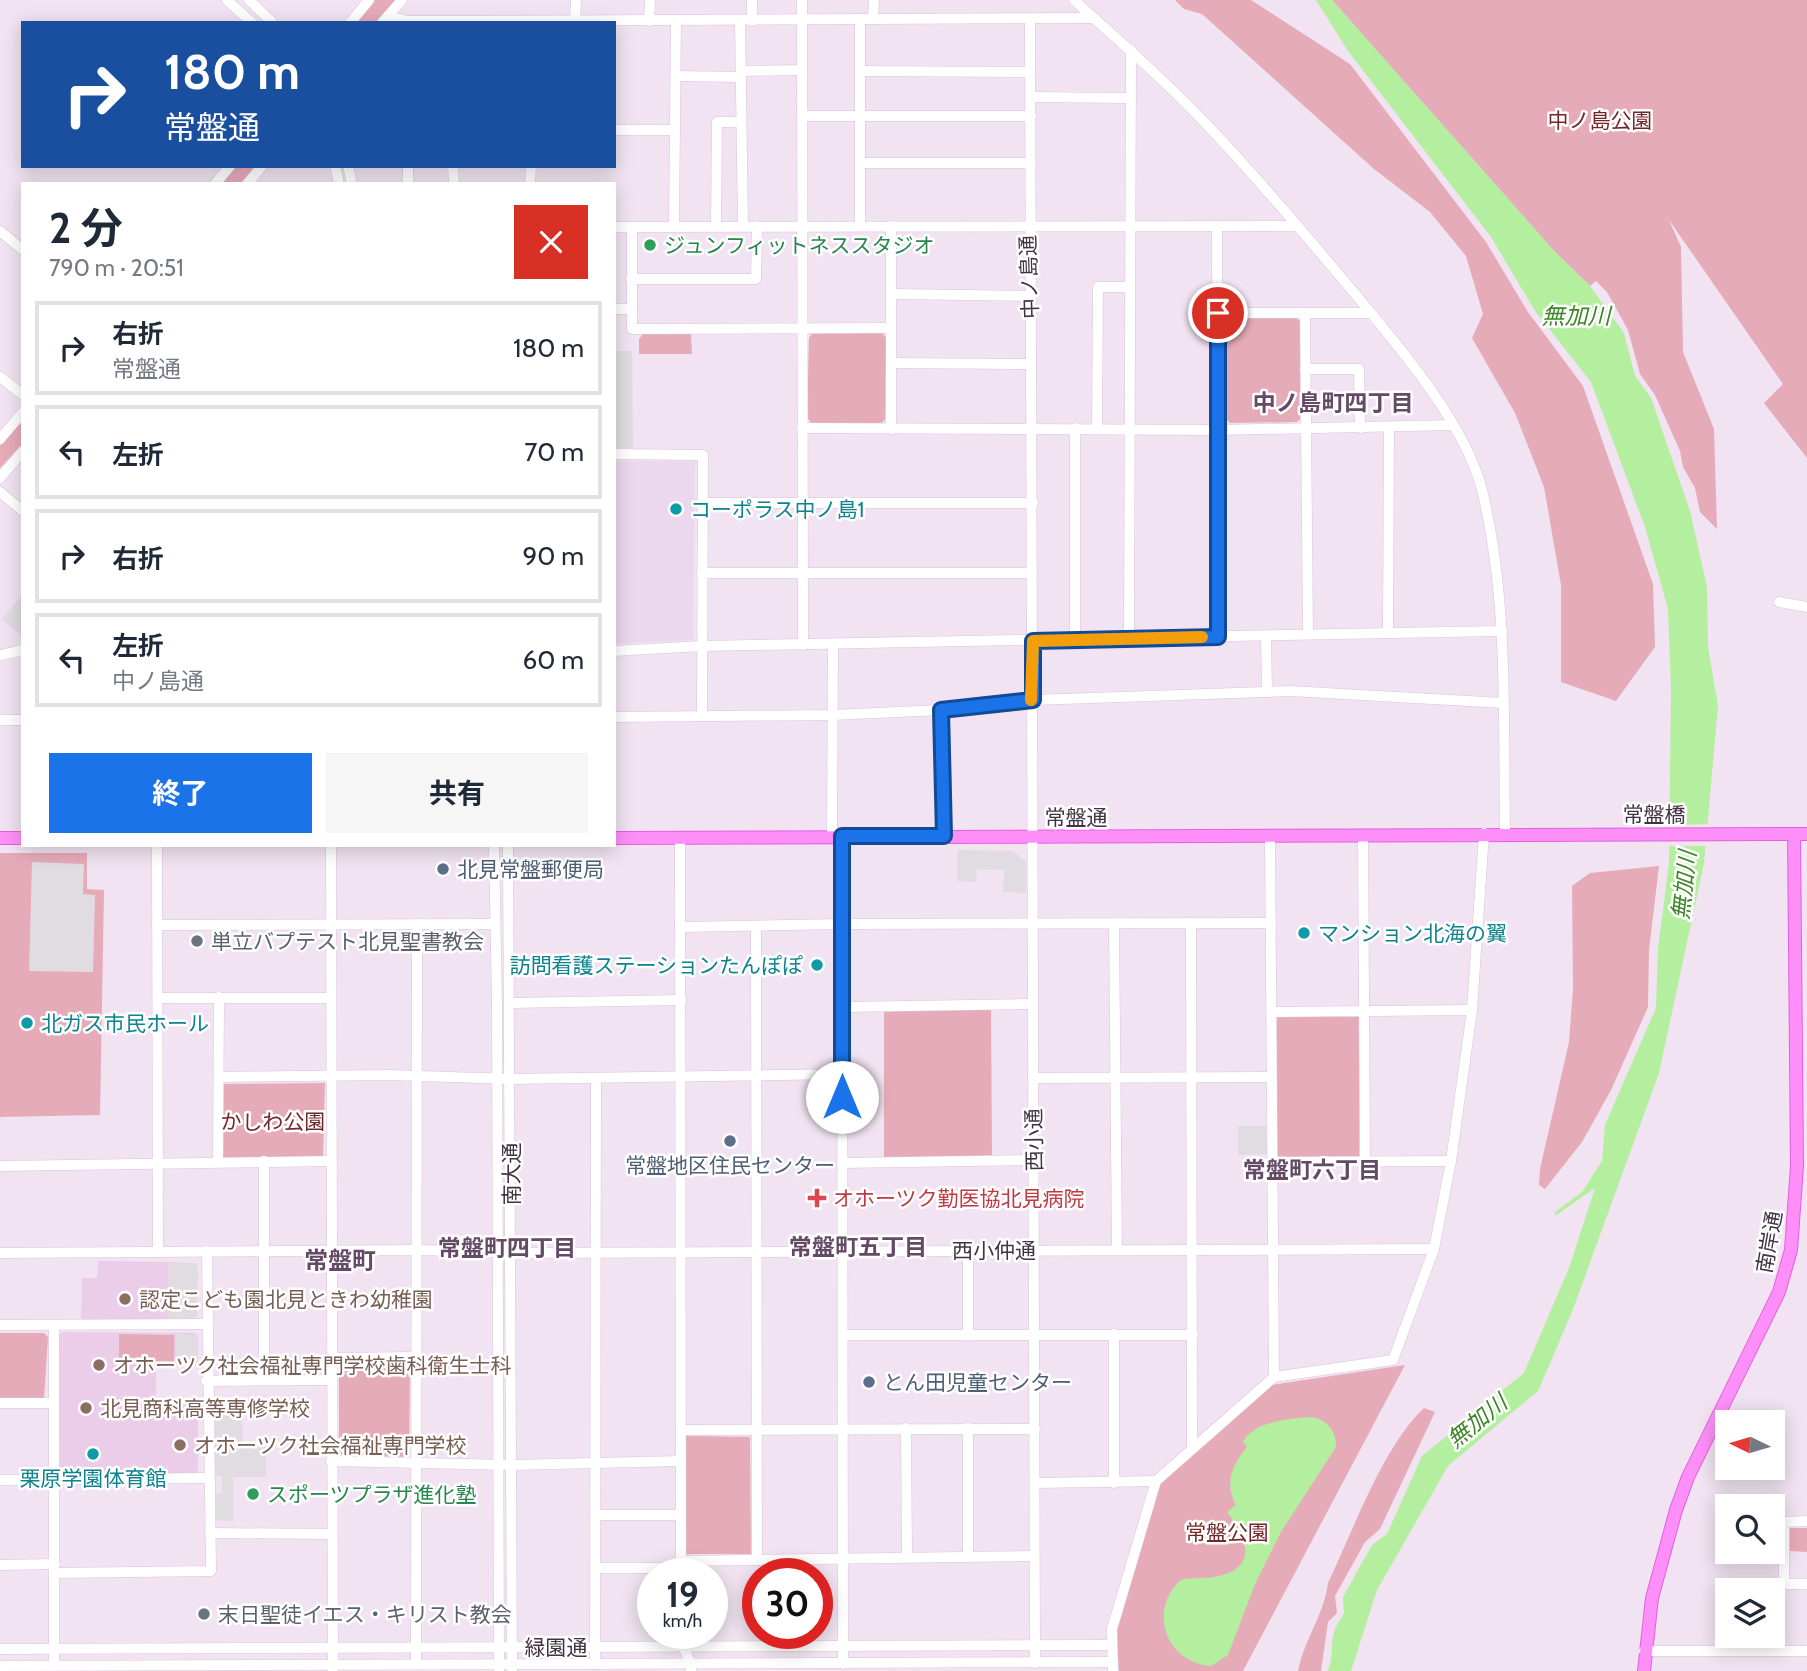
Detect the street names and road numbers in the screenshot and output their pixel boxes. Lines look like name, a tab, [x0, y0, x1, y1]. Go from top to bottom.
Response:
street label: 中ノ島通	[1015, 235, 1043, 319]
street label: 常盤橋	[1623, 802, 1686, 827]
street label: 常盤通	[1045, 805, 1108, 830]
street label: 西小通	[1021, 1108, 1047, 1172]
street label: 南大通	[499, 1143, 524, 1206]
street label: 南岸通	[1751, 1209, 1787, 1275]
street label: 西小仲通	[952, 1238, 1036, 1263]
street label: 緑園通	[525, 1635, 588, 1660]

